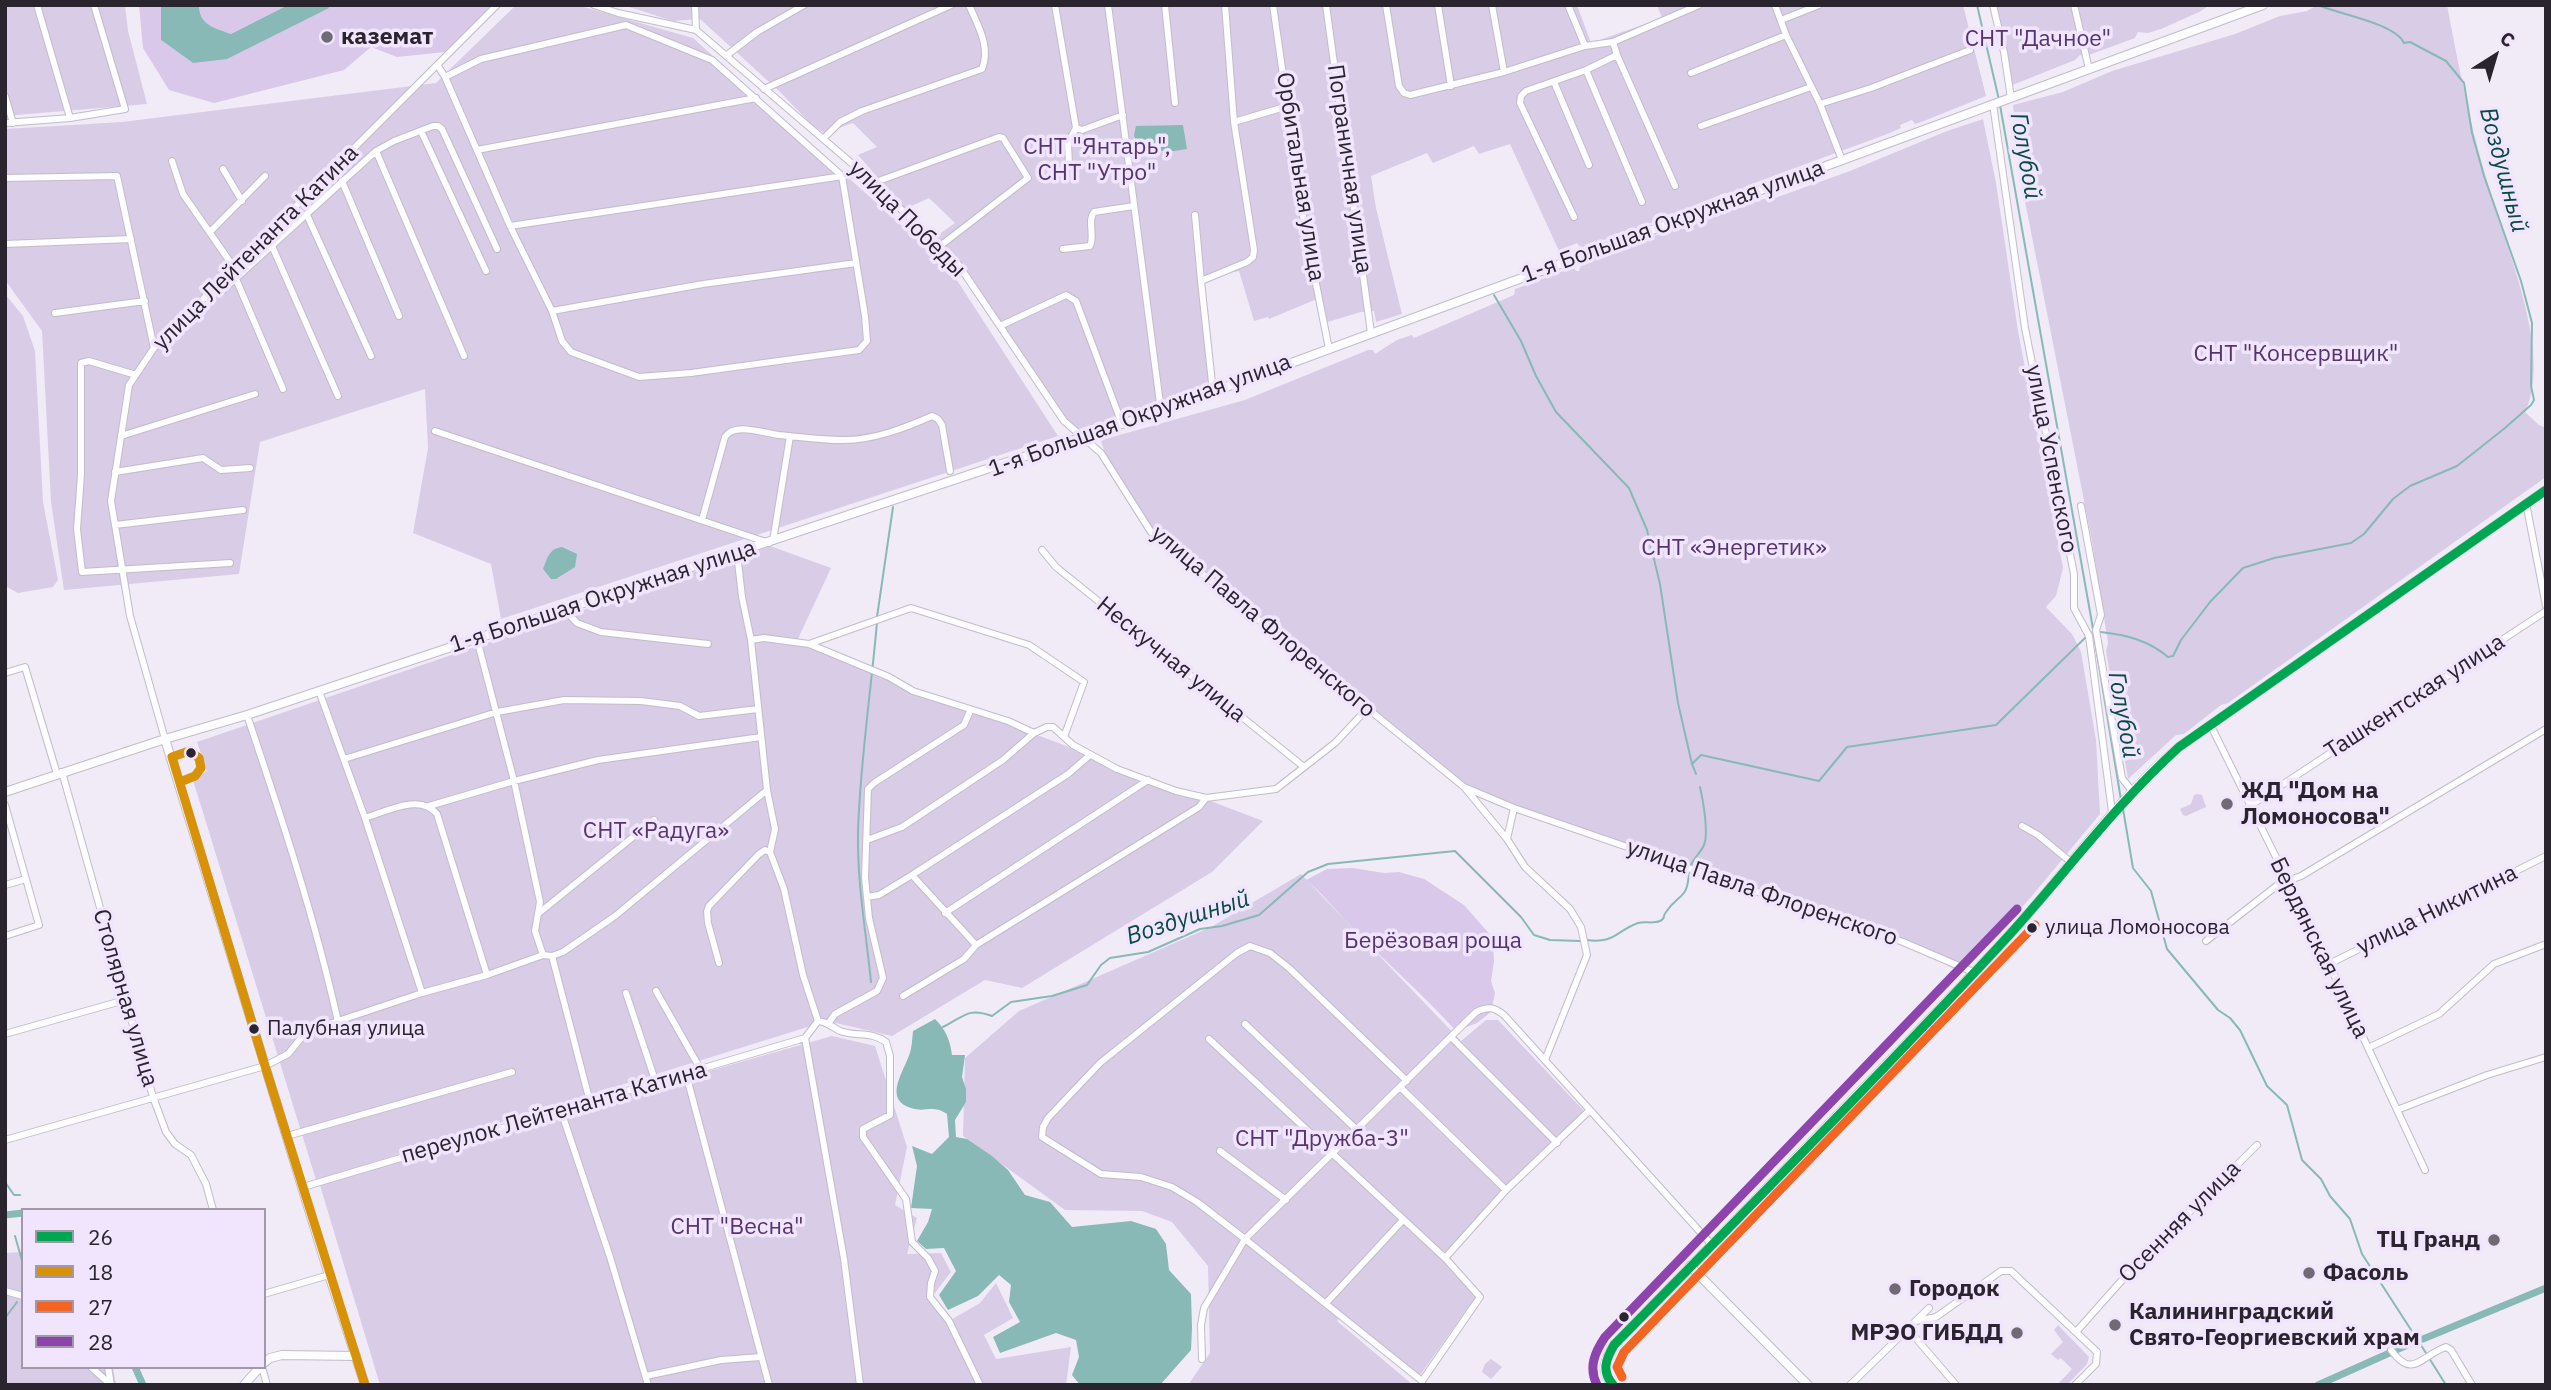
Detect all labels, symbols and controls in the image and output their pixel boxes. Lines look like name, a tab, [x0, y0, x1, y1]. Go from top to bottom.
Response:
north arrow	[2460, 21, 2530, 91]
place label: каземат	[341, 23, 433, 51]
park label: СНТ "Дачное"	[1965, 25, 2111, 53]
text: С	[2495, 26, 2520, 53]
marker: каземат	[319, 29, 335, 45]
street label: Пограничная улица	[1321, 63, 1377, 275]
street label: Орбитальная улица	[1270, 70, 1330, 284]
water label: Воздушный	[2472, 104, 2534, 236]
water label: Голубой	[2003, 111, 2047, 201]
park label: СНТ "Янтарь", СНТ "Утро"	[1023, 133, 1171, 187]
street label: улица Лейтенанта Катина	[148, 140, 364, 356]
street label: 1-я Большая Окружная улица	[1518, 154, 1828, 290]
street label: улица Победы	[843, 155, 971, 283]
park label: СНТ "Консервщик"	[2194, 340, 2398, 368]
street label: 1-я Большая Окружная улица	[985, 348, 1295, 484]
street label: улица Успенского	[2019, 363, 2083, 555]
street label: улица Павла Флоренского	[1145, 520, 1381, 724]
street label: 1-я Большая Окружная улица	[447, 534, 759, 660]
park label: СНТ «Энергетик»	[1641, 534, 1827, 562]
street label: Нескучная улица	[1091, 591, 1251, 729]
street label: Ташкентская улица	[2320, 629, 2510, 765]
water label: Голубой	[2101, 670, 2145, 760]
unlabelled marker	[184, 746, 198, 760]
place label: ЖД "Дом на Ломоносова"	[2241, 777, 2390, 831]
marker: ЖД "Дом на Ломоносова"	[2219, 796, 2235, 812]
park label: СНТ «Радуга»	[583, 817, 729, 845]
street label: улица Павла Флоренского	[1623, 834, 1901, 952]
street label: Бердянская улица	[2263, 853, 2375, 1043]
street label: улица Никитина	[2352, 859, 2522, 961]
water label: Воздушный	[1123, 884, 1253, 952]
street label: Столярная улица	[86, 906, 164, 1090]
place label: улица Ломоносова	[2045, 915, 2230, 941]
marker: улица Ломоносова	[2025, 921, 2039, 935]
park label: Берёзовая роща	[1344, 927, 1522, 955]
place label: Палубная улица	[267, 1016, 425, 1042]
marker: Палубная улица	[247, 1022, 261, 1036]
street label: переулок Лейтенанта Катина	[398, 1056, 710, 1170]
park label: СНТ "Дружба-3"	[1235, 1125, 1409, 1153]
street label: Осенняя улица	[2113, 1155, 2247, 1289]
legend	[21, 1208, 266, 1369]
park label: СНТ "Весна"	[670, 1213, 804, 1241]
text: 26	[88, 1223, 113, 1251]
place label: ТЦ Гранд	[2376, 1226, 2480, 1254]
marker: ТЦ Гранд	[2486, 1232, 2502, 1248]
text: 18	[88, 1258, 113, 1286]
place label: Фасоль	[2323, 1259, 2408, 1287]
marker: Фасоль	[2301, 1265, 2317, 1281]
place label: Городок	[1909, 1275, 2000, 1303]
marker: Городок	[1887, 1281, 1903, 1297]
text: 27	[88, 1293, 113, 1321]
place label: Калининградский Свято-Георгиевский храм	[2129, 1298, 2420, 1352]
unlabelled marker	[1617, 1310, 1631, 1324]
marker: Калининградский Свято-Георгиевский храм	[2107, 1317, 2123, 1333]
place label: МРЭО ГИБДД	[1851, 1319, 2003, 1347]
marker: МРЭО ГИБДД	[2009, 1325, 2025, 1341]
text: 28	[88, 1328, 113, 1356]

